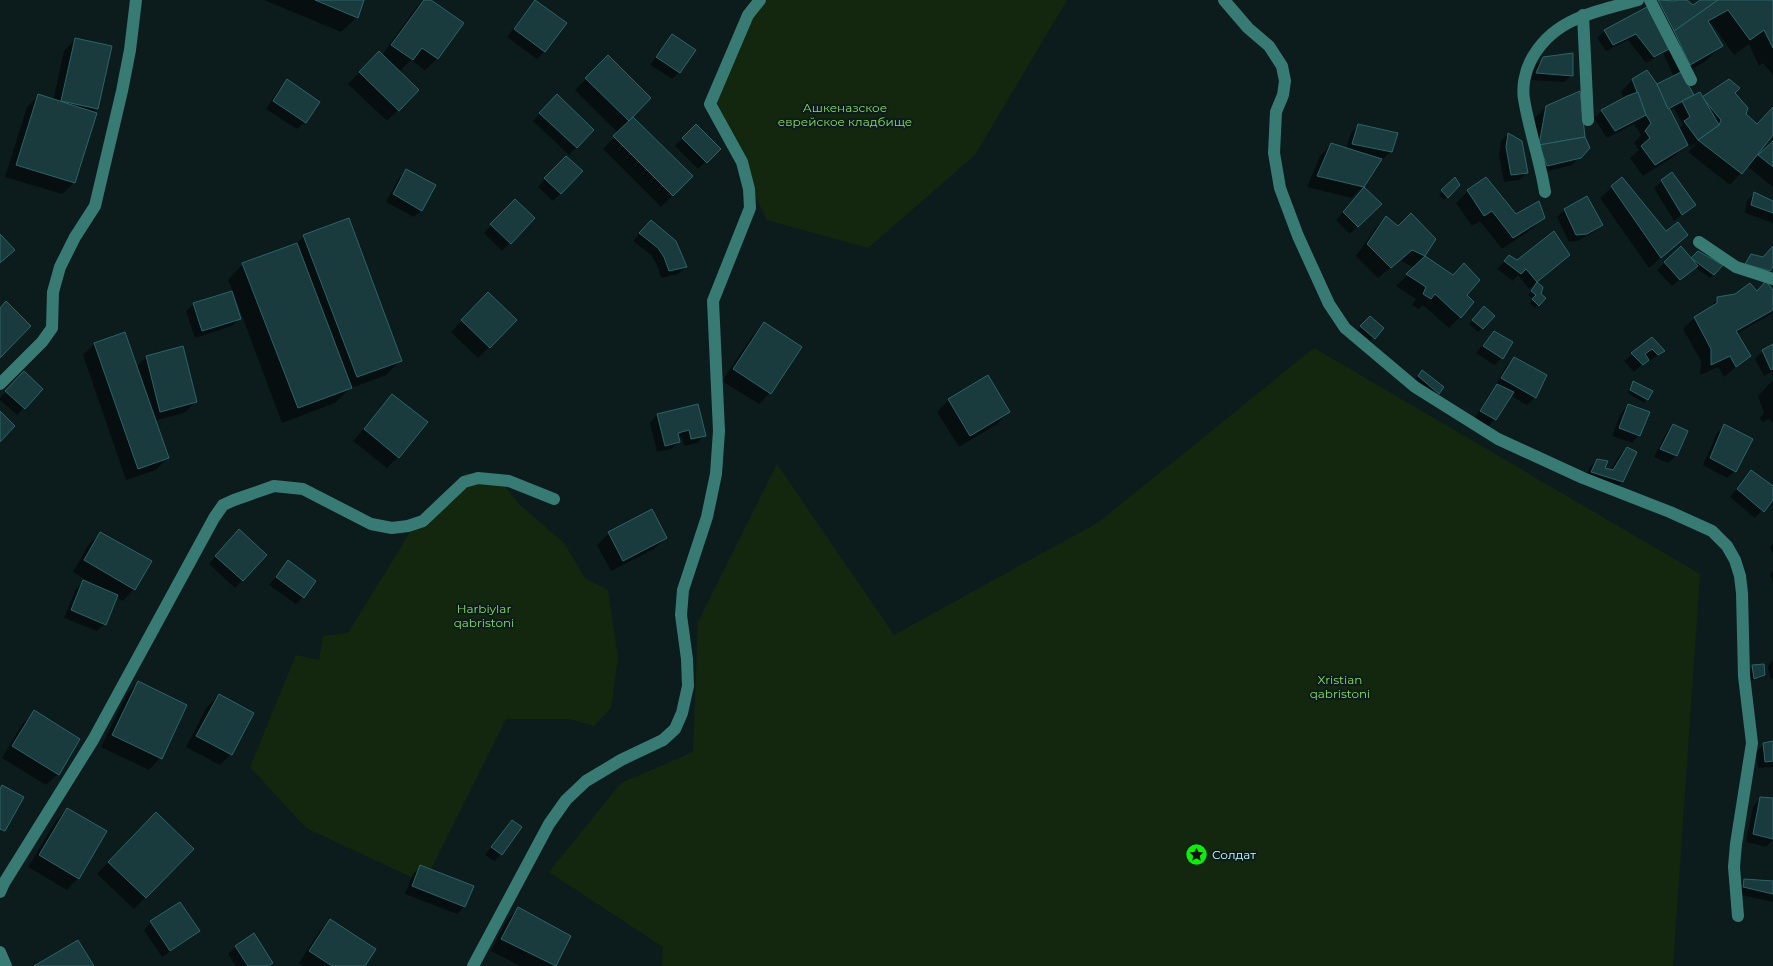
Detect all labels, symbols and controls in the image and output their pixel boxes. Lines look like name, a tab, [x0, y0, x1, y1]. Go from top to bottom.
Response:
park label: Ашкеназское еврейское кладбище	[778, 100, 912, 129]
park label: Harbiylar qabristoni	[454, 601, 514, 630]
park label: Xristian qabristoni	[1310, 672, 1370, 701]
place icon: Солдат	[1184, 843, 1208, 867]
place label: Солдат	[1212, 847, 1256, 862]

